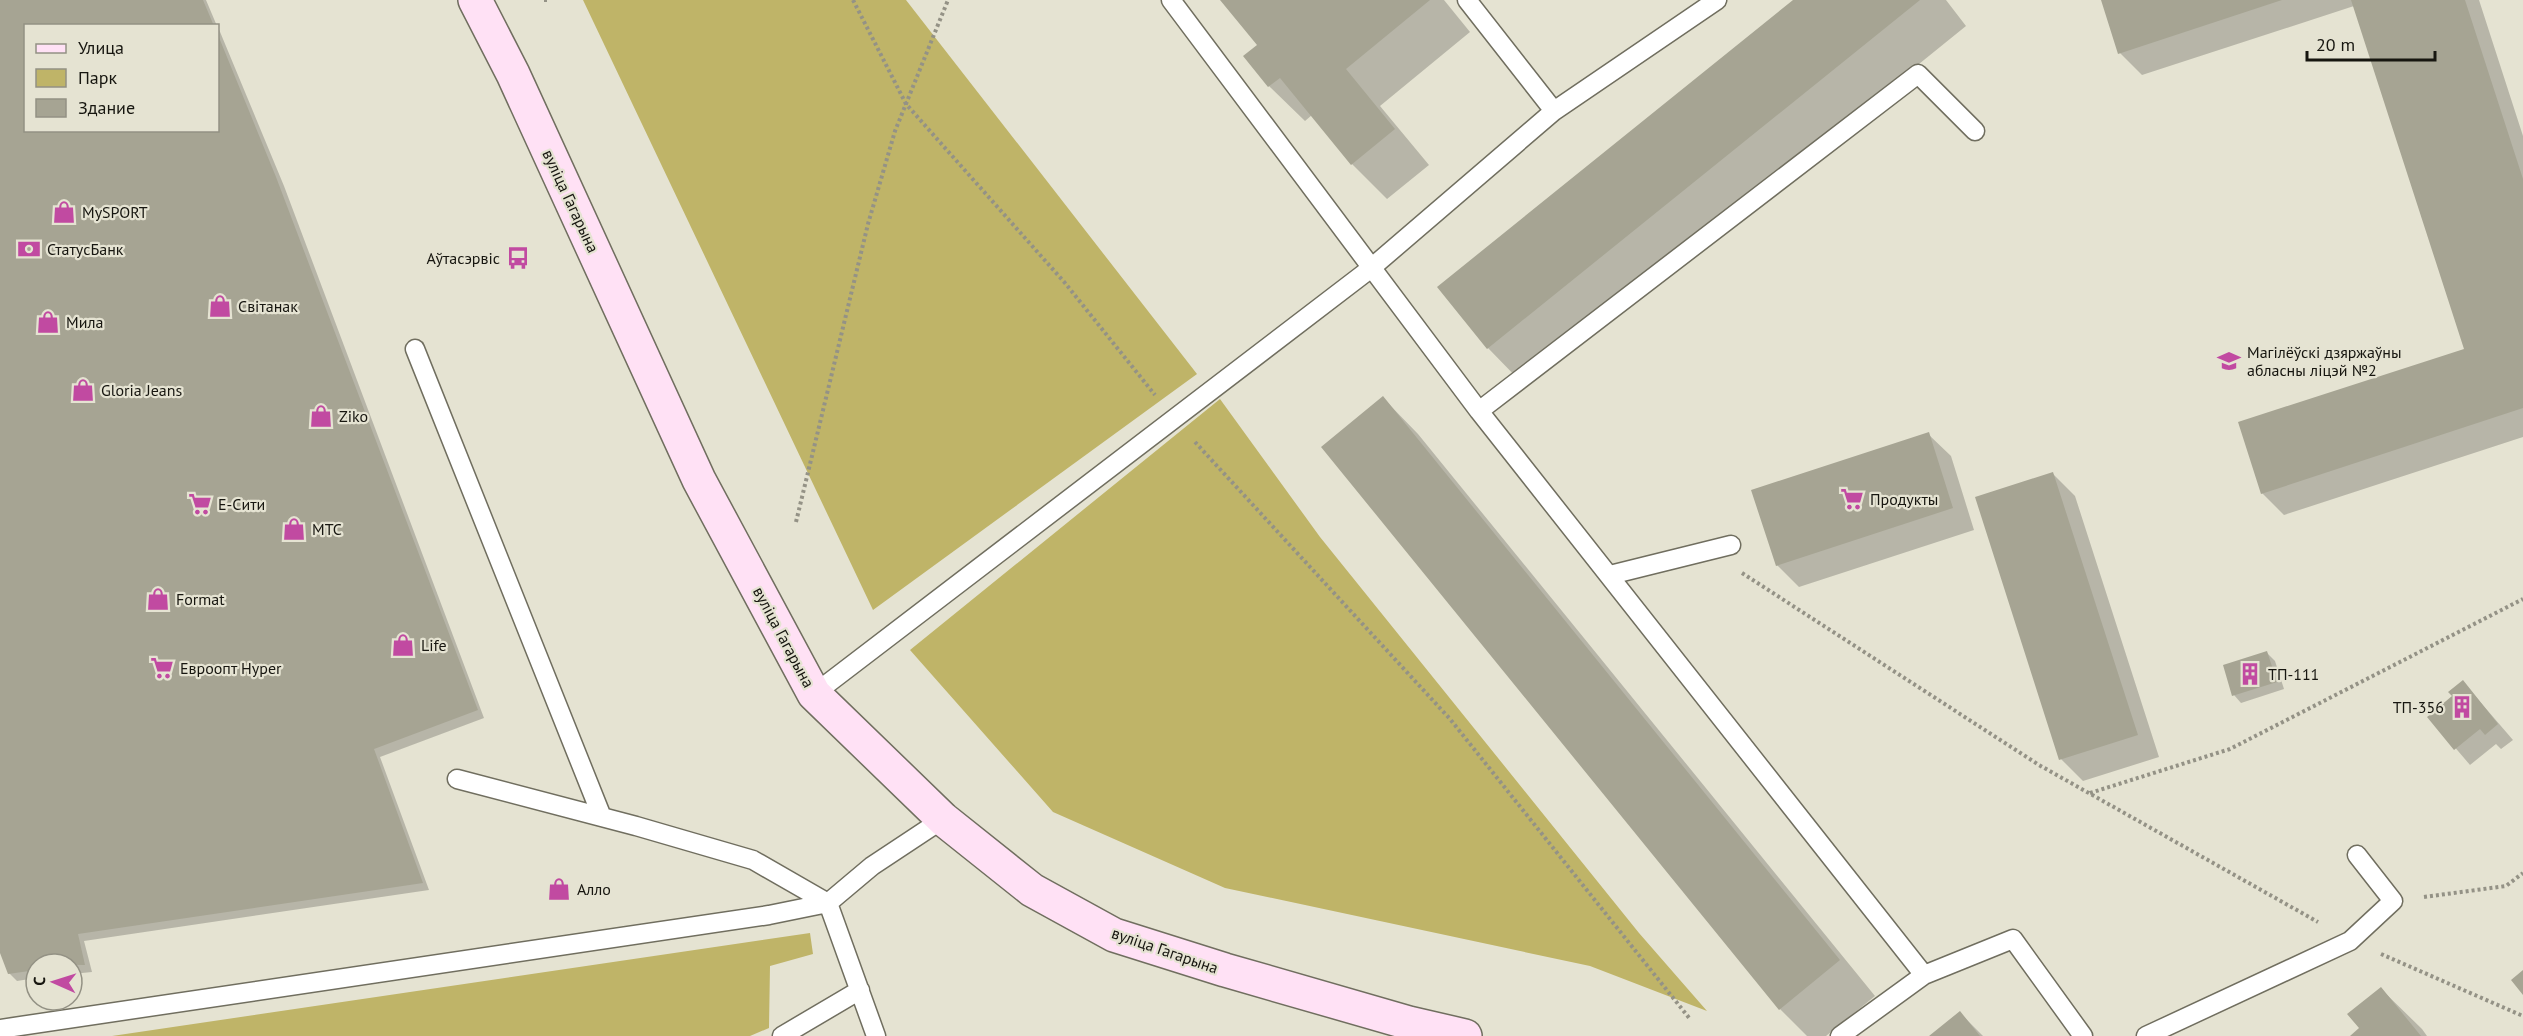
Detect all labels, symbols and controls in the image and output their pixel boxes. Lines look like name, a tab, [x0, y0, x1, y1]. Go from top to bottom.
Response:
legend	[24, 24, 219, 132]
scale bar	[2307, 24, 2434, 62]
text: 20 m	[2316, 33, 2355, 56]
text: Улица	[78, 36, 124, 59]
text: Парк	[78, 66, 118, 89]
text: Здание	[78, 96, 135, 119]
street label: вуліца Гагарына	[538, 146, 604, 256]
shop icon: MySPORT	[51, 199, 77, 225]
place label: MySPORT	[82, 202, 148, 222]
bank icon: СтатусБанк	[16, 236, 42, 262]
place label: СтатусБанк	[47, 239, 124, 259]
bus stop icon: Аўтасэрвіс	[505, 245, 531, 271]
place label: Аўтасэрвіс	[427, 248, 500, 268]
shop icon: Світанак	[207, 293, 233, 319]
place label: Світанак	[238, 296, 298, 316]
shop icon: Мила	[35, 309, 61, 335]
place label: Мила	[66, 312, 103, 332]
place label: Магілёўскі дзяржаўны абласны ліцэй №2	[2247, 342, 2401, 380]
school or university icon: Магілёўскі дзяржаўны абласны ліцэй №2	[2216, 348, 2242, 374]
shop icon: Gloria Jeans	[70, 377, 96, 403]
place label: Gloria Jeans	[101, 380, 182, 400]
shop icon: Ziko	[308, 403, 334, 429]
place label: Ziko	[339, 406, 368, 426]
supermarket icon: Продукты	[1839, 486, 1865, 512]
place label: Продукты	[1870, 489, 1938, 509]
supermarket icon: Е-Сити	[187, 491, 213, 517]
place label: Е-Сити	[218, 494, 265, 514]
shop icon: МТС	[281, 516, 307, 542]
place label: МТС	[312, 519, 342, 539]
street label: вуліца Гагарына	[749, 583, 819, 691]
shop icon: Format	[145, 586, 171, 612]
place label: Format	[176, 589, 225, 609]
shop icon: Life	[390, 632, 416, 658]
place label: Life	[421, 635, 447, 655]
supermarket icon: Евроопт Hyper	[149, 655, 175, 681]
place label: Евроопт Hyper	[180, 658, 282, 678]
building icon: ТП-111	[2237, 661, 2263, 687]
place label: ТП-111	[2268, 664, 2319, 684]
building icon: ТП-356	[2449, 694, 2475, 720]
place label: ТП-356	[2393, 697, 2444, 717]
shop icon: Алло	[546, 876, 572, 902]
place label: Алло	[577, 879, 611, 899]
street label: вуліца Гагарына	[1109, 922, 1221, 978]
north arrow	[24, 952, 84, 1012]
text: С	[29, 976, 49, 986]

